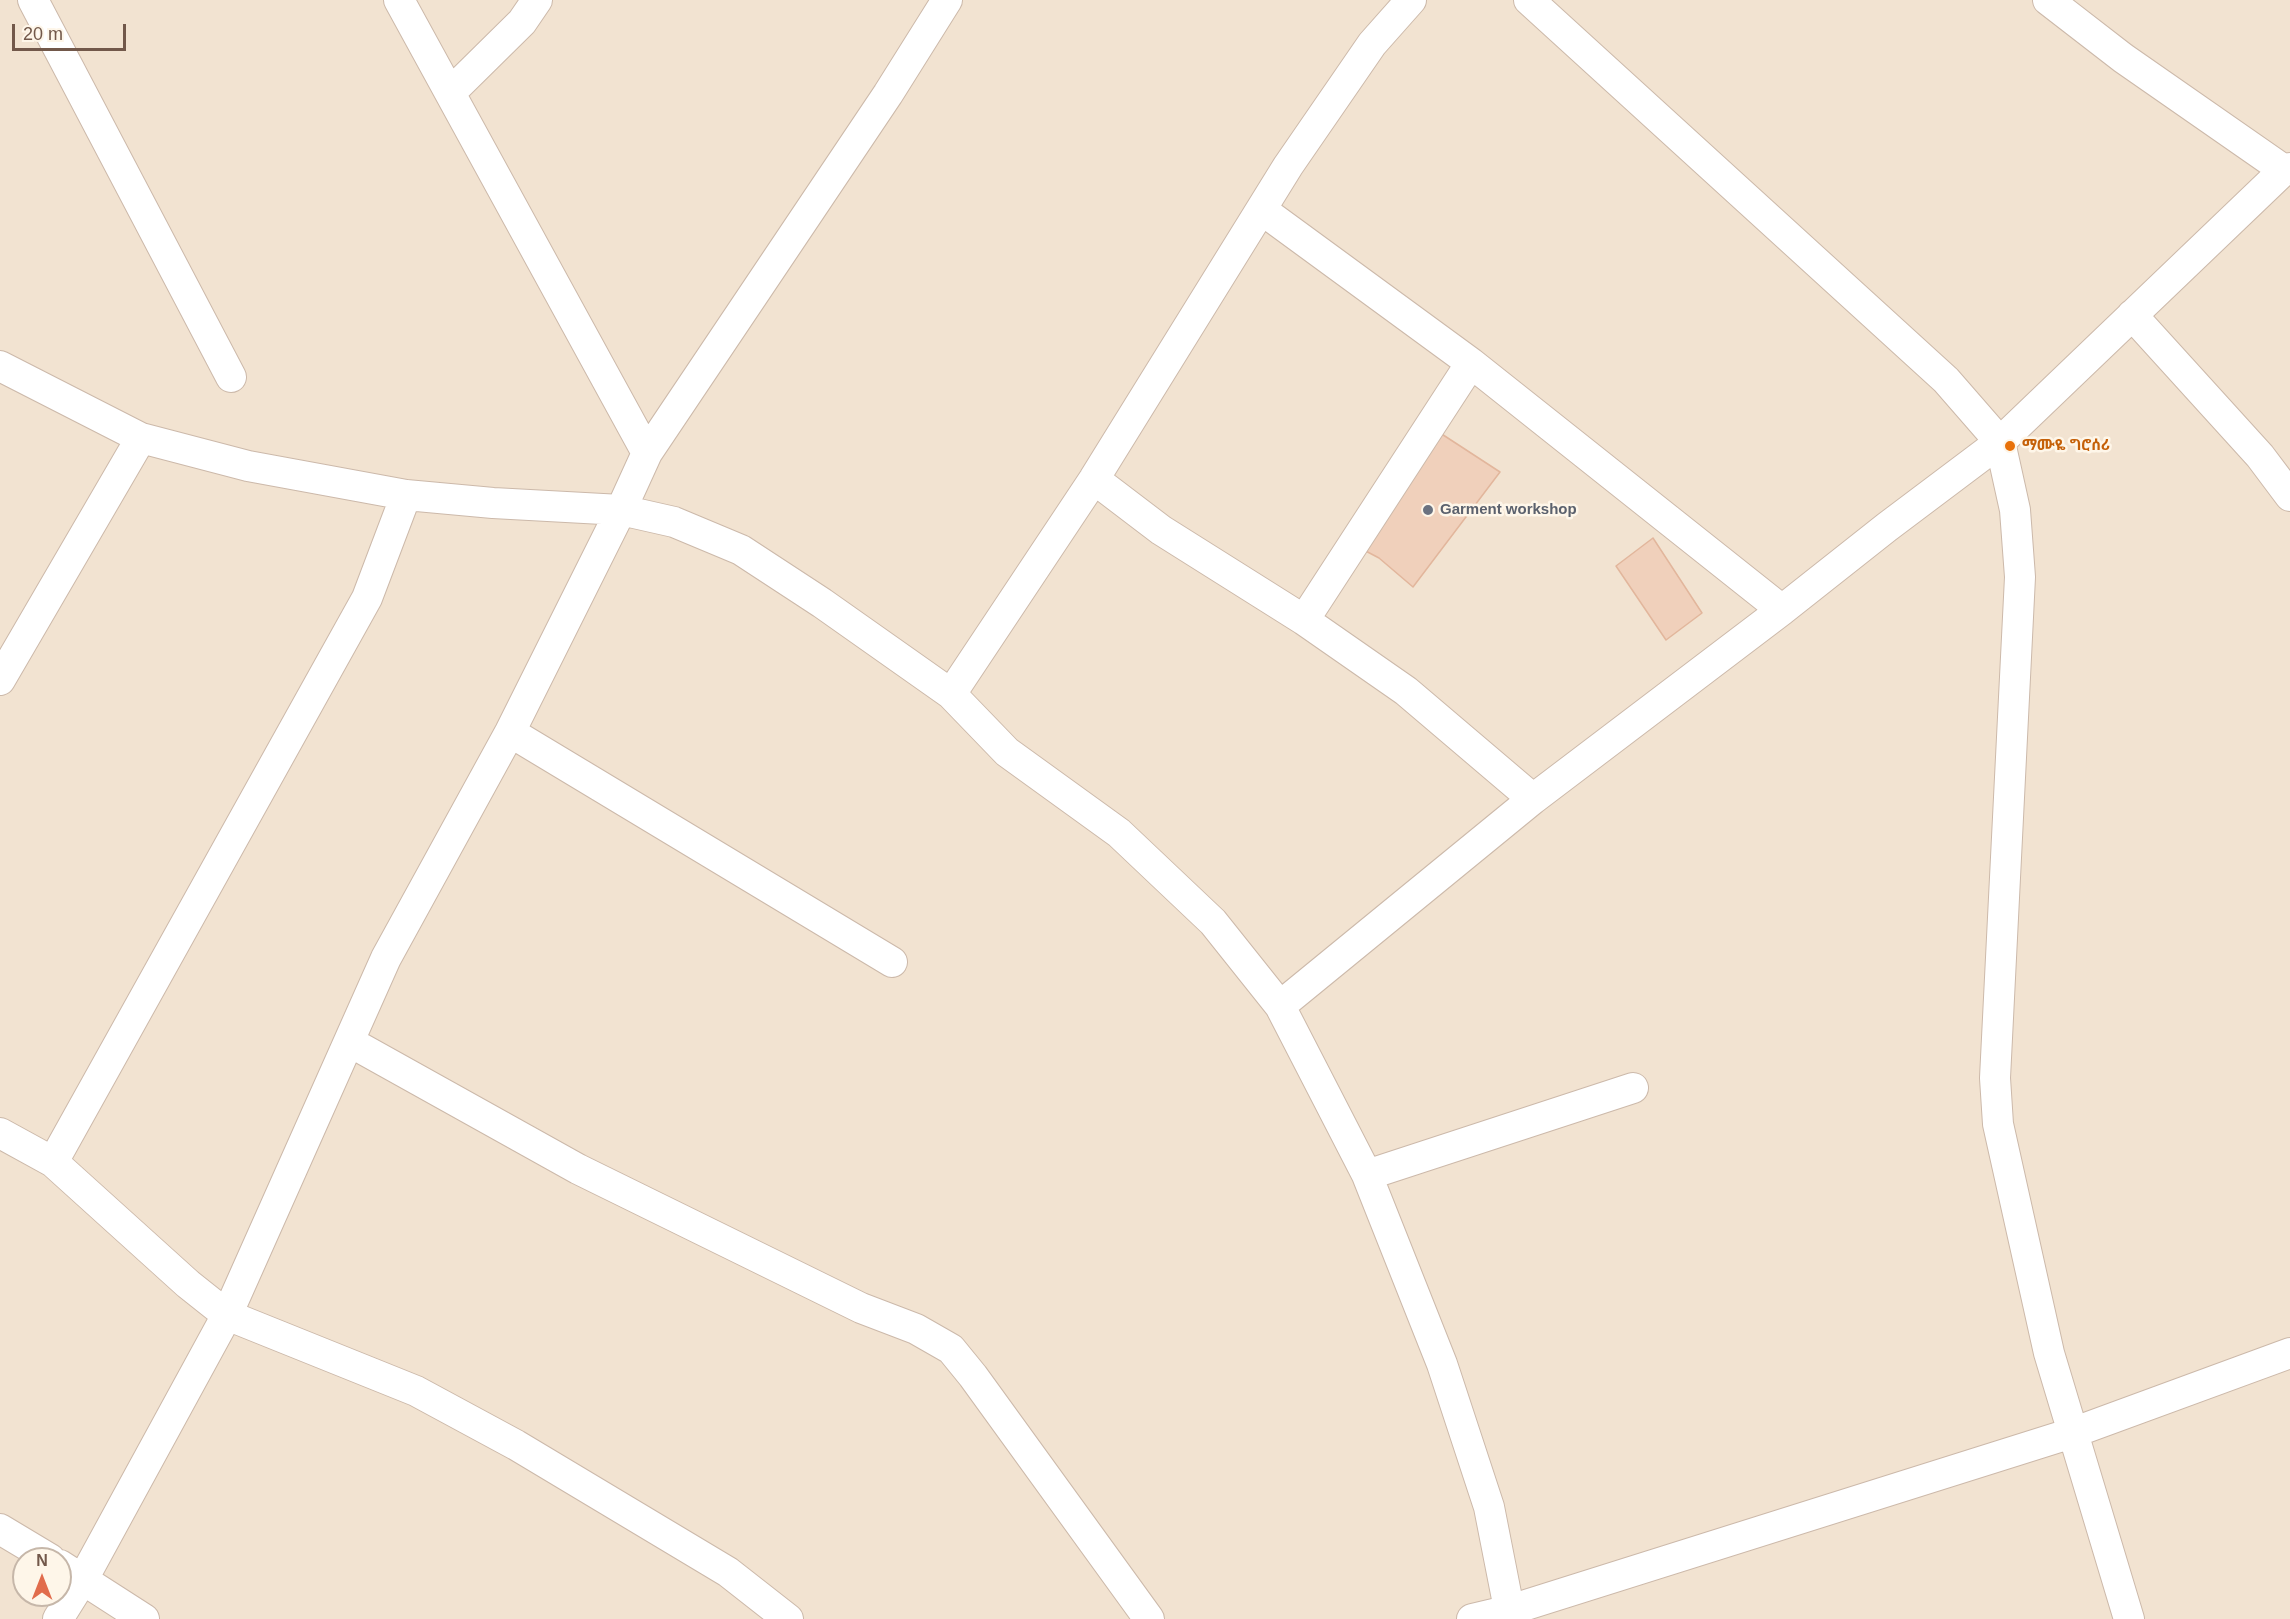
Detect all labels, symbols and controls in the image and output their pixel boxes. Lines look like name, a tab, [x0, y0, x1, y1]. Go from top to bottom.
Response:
scale bar	[15, 12, 129, 50]
text: 20 m	[23, 24, 63, 44]
place label: ማሙዬ ግሮሰሪ	[2022, 437, 2110, 455]
marker: ማሙዬ ግሮሰሪ	[2003, 439, 2017, 453]
place label: Garment workshop	[1440, 501, 1577, 519]
marker: Garment workshop	[1421, 503, 1435, 517]
north arrow	[12, 1547, 72, 1607]
text: N	[36, 1552, 48, 1569]

